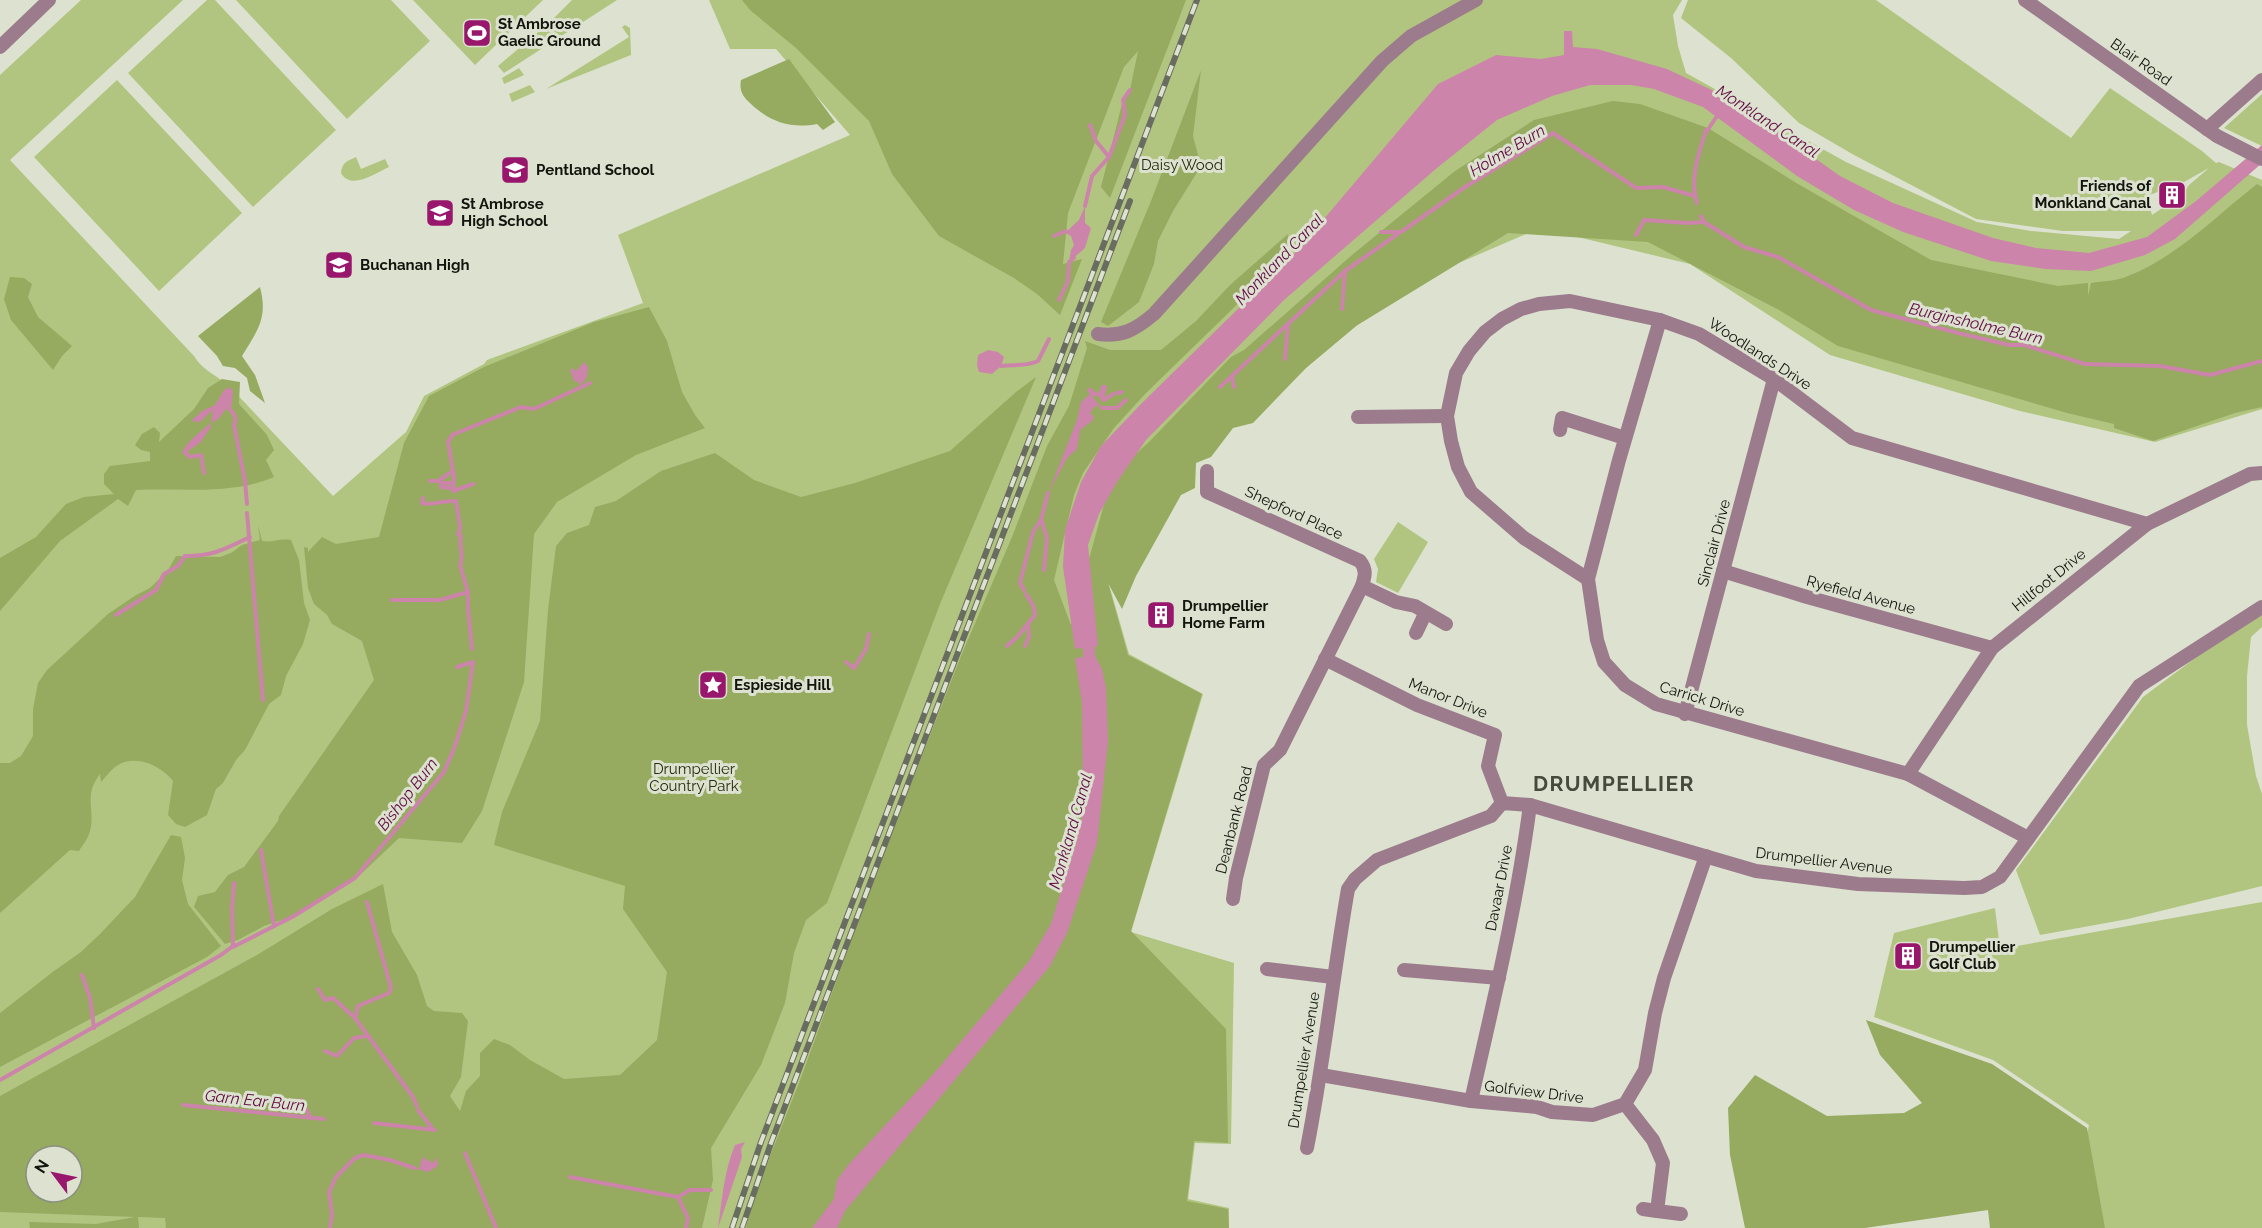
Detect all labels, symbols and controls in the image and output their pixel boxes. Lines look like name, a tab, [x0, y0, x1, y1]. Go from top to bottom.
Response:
place label: St Ambrose Gaelic Ground	[498, 15, 601, 50]
sports icon: St Ambrose Gaelic Ground	[461, 17, 493, 49]
street label: Blair Road	[2107, 34, 2175, 90]
water label: Monkland Canal	[1713, 81, 1823, 162]
water label: Holme Burn	[1466, 120, 1549, 180]
school or university icon: Pentland School	[499, 154, 531, 186]
park label: Daisy Wood	[1141, 156, 1223, 174]
place label: Pentland School	[536, 161, 655, 179]
place label: Friends of Monkland Canal	[2035, 177, 2151, 212]
building icon: Friends of Monkland Canal	[2156, 179, 2188, 211]
place label: St Ambrose High School	[461, 195, 548, 230]
school or university icon: St Ambrose High School	[424, 197, 456, 229]
water label: Monkland Canal	[1231, 210, 1328, 309]
school or university icon: Buchanan High	[323, 249, 355, 281]
place label: Buchanan High	[360, 256, 469, 274]
water label: Burginsholme Burn	[1907, 299, 2045, 348]
street label: Woodlands Drive	[1705, 314, 1815, 394]
street label: Shepford Place	[1242, 482, 1346, 544]
street label: Sinclair Drive	[1694, 497, 1734, 589]
street label: Hillfoot Drive	[2009, 545, 2090, 615]
street label: Ryefield Avenue	[1805, 572, 1918, 618]
place label: Drumpellier Home Farm	[1182, 597, 1269, 632]
building icon: Drumpellier Home Farm	[1145, 599, 1177, 631]
place icon: Espieside Hill	[697, 669, 729, 701]
street label: Manor Drive	[1406, 674, 1490, 722]
place label: Espieside Hill	[734, 676, 831, 694]
street label: Carrick Drive	[1657, 678, 1747, 721]
water label: Bishop Burn	[373, 754, 442, 834]
park label: Drumpellier Country Park	[649, 760, 739, 795]
street label: Deanbank Road	[1212, 764, 1256, 876]
water label: Monkland Canal	[1045, 771, 1096, 891]
district label: DRUMPELLIER	[1533, 771, 1695, 796]
street label: Davaar Drive	[1482, 843, 1516, 933]
street label: Drumpellier Avenue	[1754, 844, 1894, 878]
place label: Drumpellier Golf Club	[1929, 938, 2016, 973]
building icon: Drumpellier Golf Club	[1892, 940, 1924, 972]
street label: Drumpellier Avenue	[1284, 990, 1324, 1130]
street label: Golfview Drive	[1483, 1077, 1585, 1107]
water label: Garn Ear Burn	[204, 1086, 306, 1115]
north arrow	[24, 1144, 84, 1204]
text: N	[30, 1156, 53, 1177]

